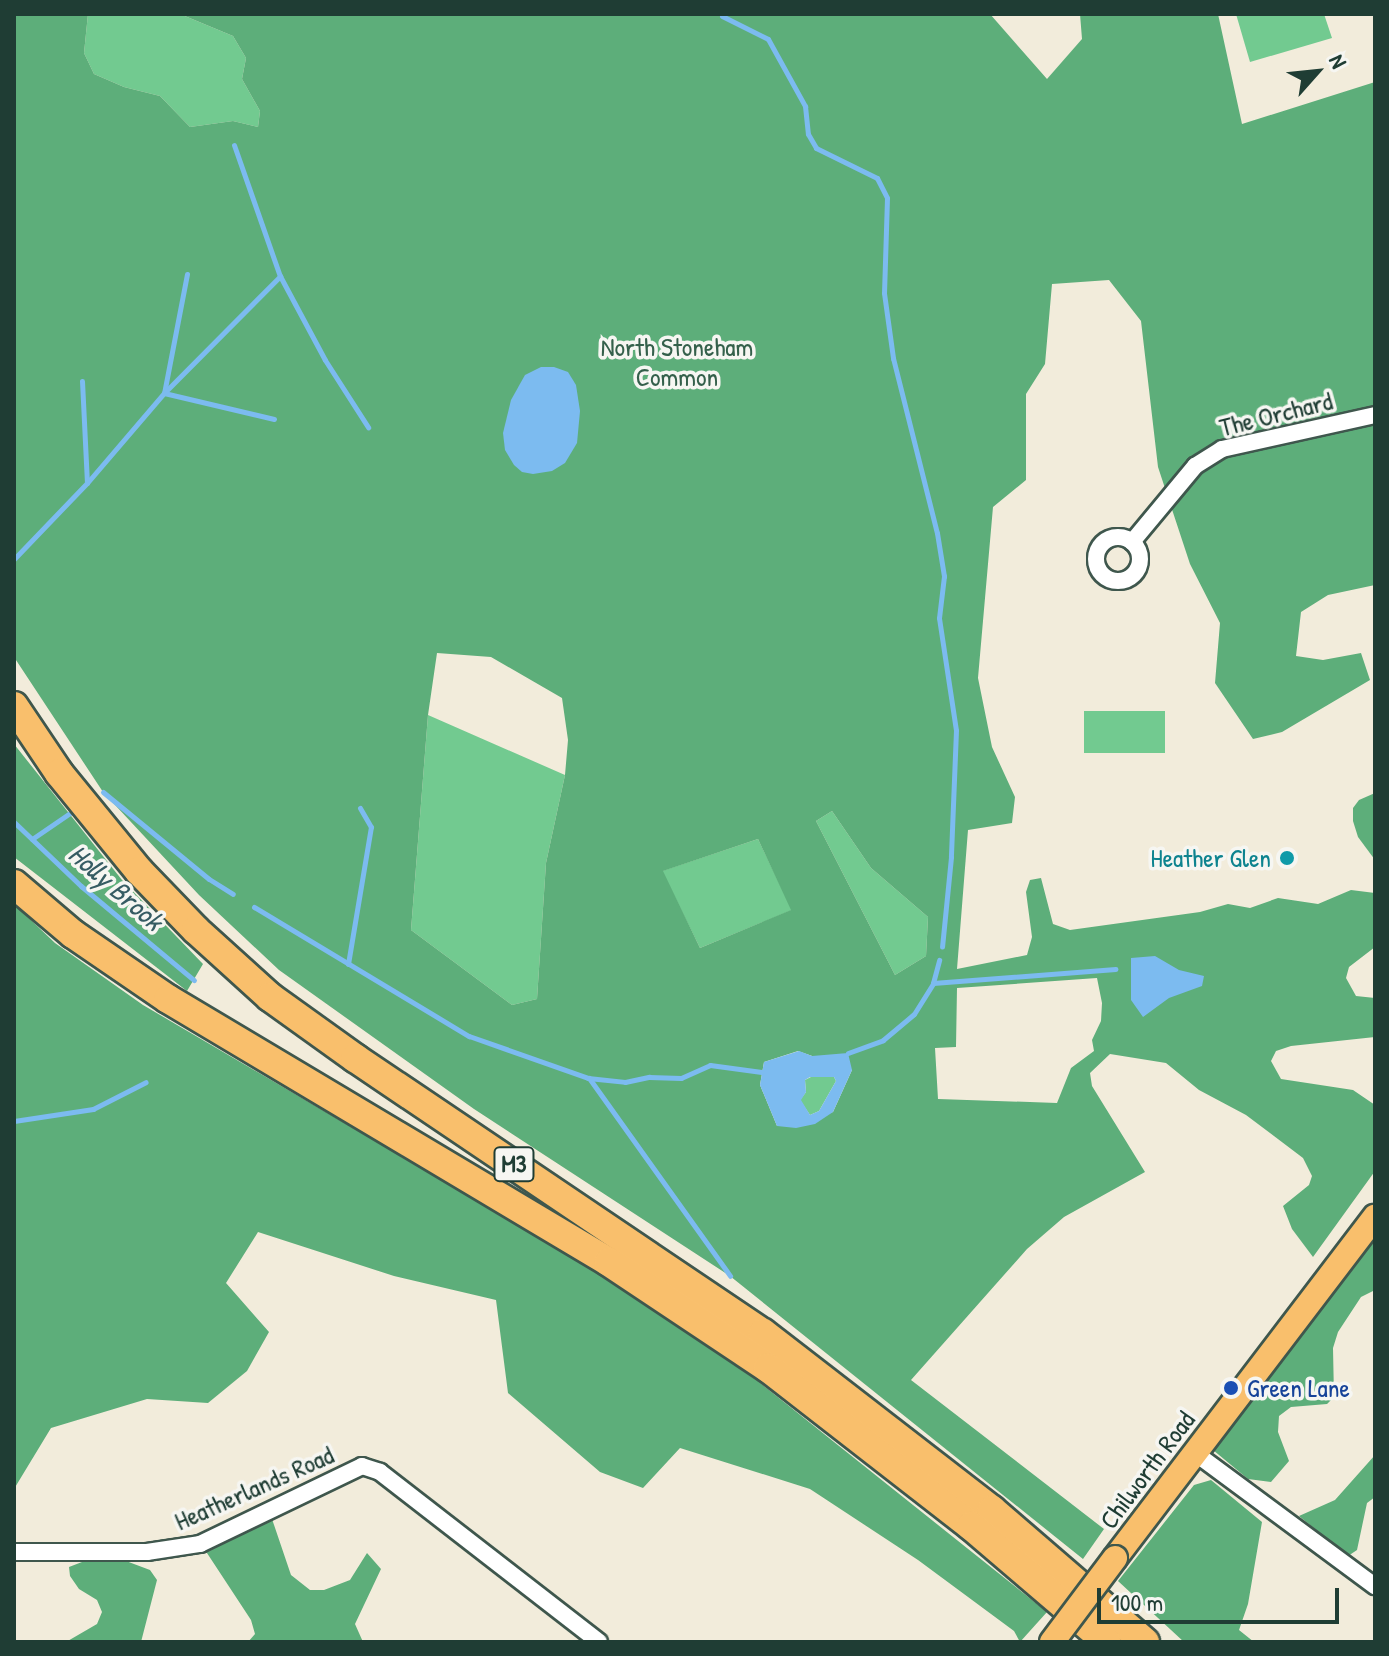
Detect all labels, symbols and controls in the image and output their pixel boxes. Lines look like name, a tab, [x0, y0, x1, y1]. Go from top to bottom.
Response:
north arrow	[1277, 32, 1357, 112]
text: N	[1322, 49, 1354, 73]
park label: North Stoneham Common	[601, 331, 753, 392]
street label: The Orchard	[1216, 385, 1336, 443]
water label: Holly Brook	[62, 837, 170, 937]
place label: Heather Glen	[1151, 842, 1271, 874]
marker: Heather Glen	[1278, 849, 1296, 867]
road number: M3	[492, 1144, 536, 1184]
place label: Green Lane	[1247, 1372, 1350, 1404]
marker: Green Lane	[1222, 1379, 1240, 1397]
street label: Chilworth Road	[1093, 1405, 1201, 1535]
street label: Heatherlands Road	[170, 1439, 338, 1537]
scale bar	[1101, 1572, 1343, 1622]
text: 100 m	[1111, 1586, 1163, 1618]

